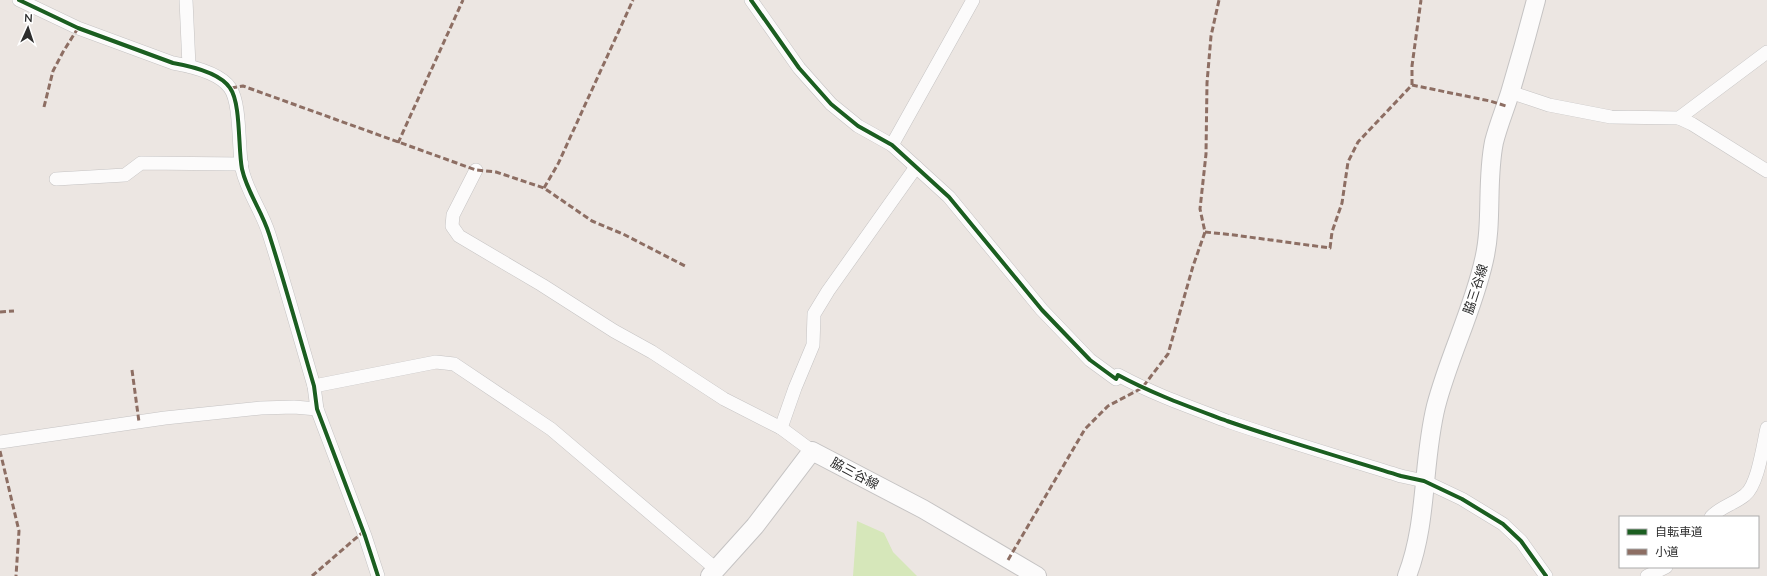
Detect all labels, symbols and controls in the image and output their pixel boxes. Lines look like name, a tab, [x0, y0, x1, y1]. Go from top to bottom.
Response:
north arrow	[8, 8, 48, 48]
text: N	[24, 11, 33, 24]
street label: 脇三谷線	[1459, 262, 1491, 316]
street label: 脇三谷線	[828, 454, 882, 492]
legend	[1619, 516, 1759, 568]
text: 自転車道	[1655, 524, 1703, 539]
text: 小道	[1655, 544, 1679, 559]

